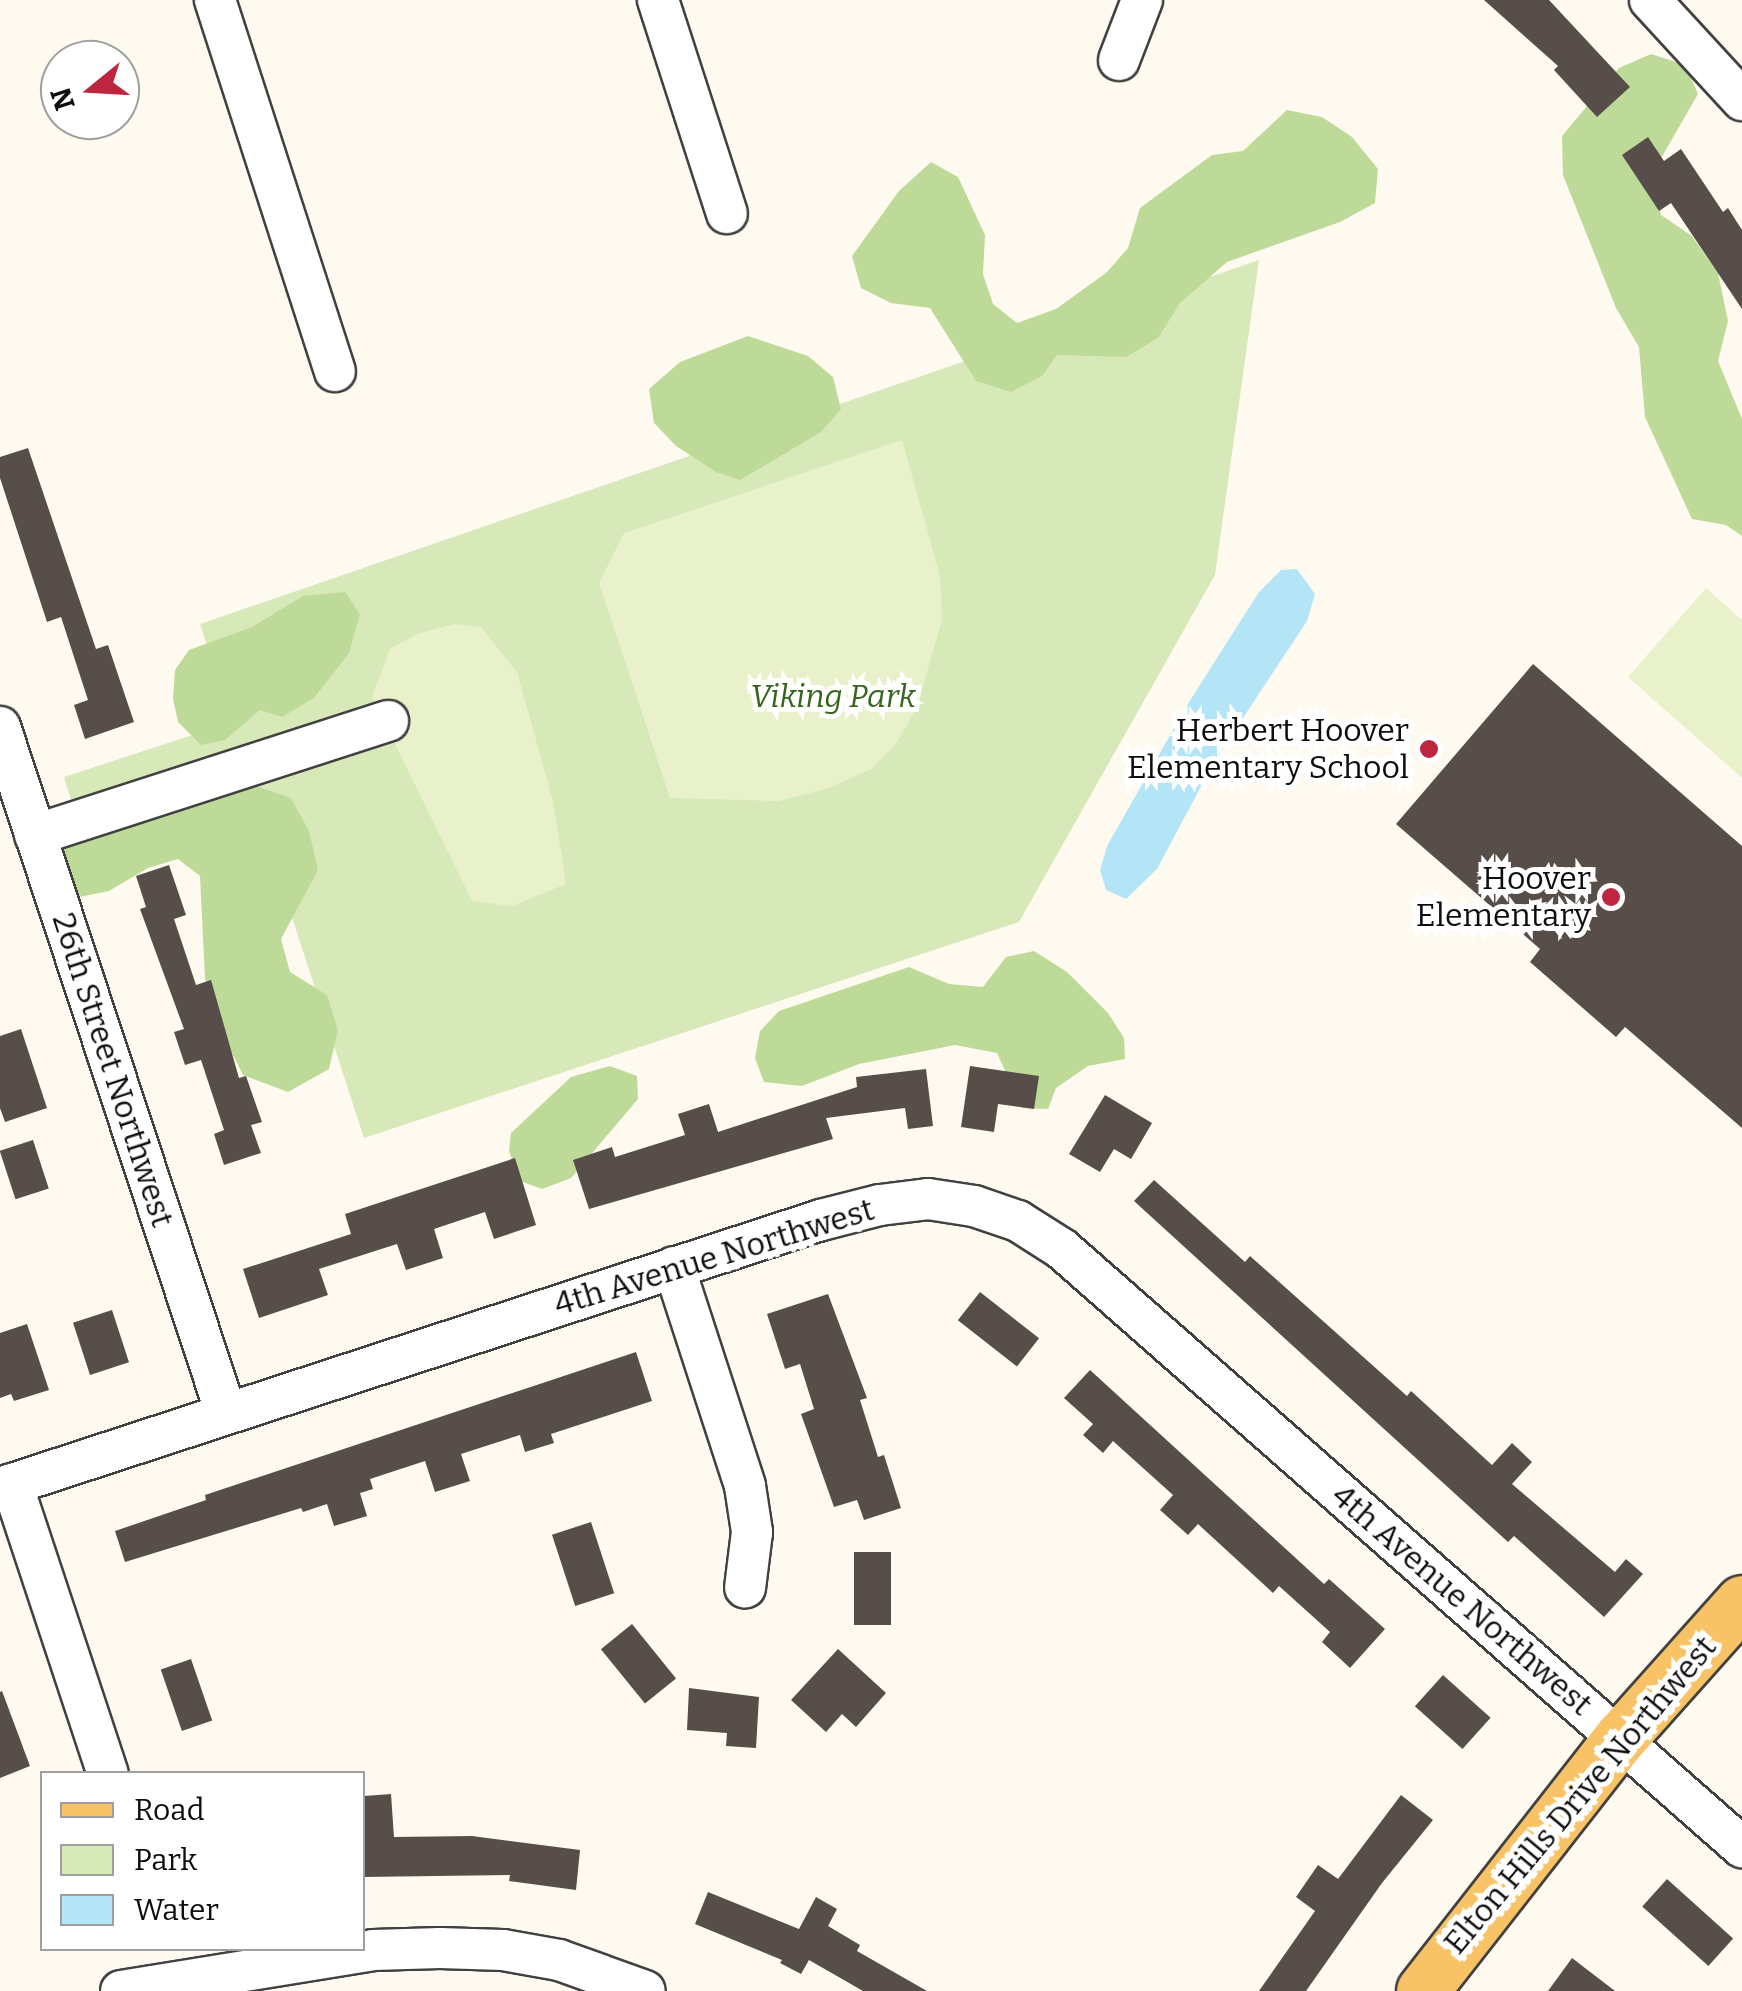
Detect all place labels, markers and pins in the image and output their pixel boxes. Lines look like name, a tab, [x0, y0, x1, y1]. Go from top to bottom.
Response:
place label: Herbert Hoover Elementary School	[1127, 712, 1409, 787]
marker: Herbert Hoover Elementary School	[1418, 738, 1440, 760]
place label: Hoover Elementary	[1416, 860, 1591, 935]
marker: Hoover Elementary	[1600, 886, 1622, 908]

